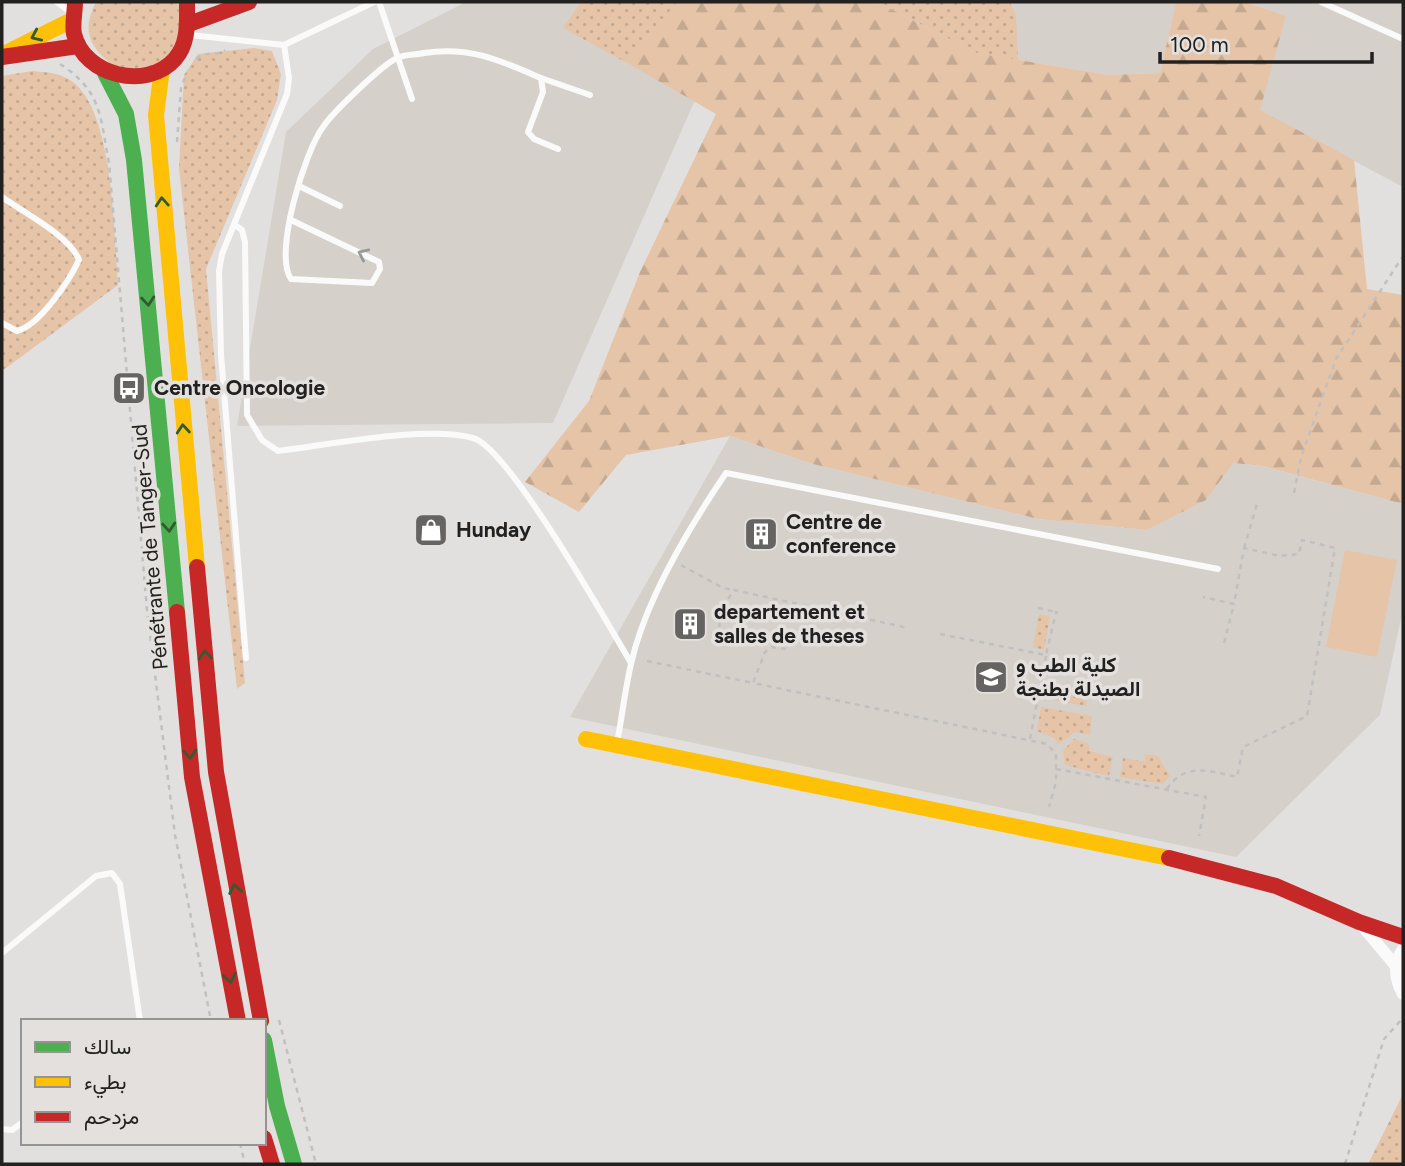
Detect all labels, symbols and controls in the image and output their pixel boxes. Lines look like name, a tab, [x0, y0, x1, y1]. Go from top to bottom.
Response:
scale bar	[1160, 21, 1372, 65]
one-way arrow	[31, 28, 43, 42]
text: 100 m	[1170, 32, 1229, 57]
one-way arrow	[155, 197, 170, 208]
one-way arrow	[358, 249, 370, 263]
one-way arrow	[140, 296, 155, 307]
bus stop icon: Centre Oncologie	[110, 369, 148, 407]
place label: Centre Oncologie	[154, 375, 325, 400]
street label: Pénétrante de Tanger-Sud	[126, 423, 173, 671]
one-way arrow	[176, 423, 191, 434]
place label: Centre de conference	[786, 509, 896, 558]
shop icon: Hunday	[412, 511, 450, 549]
building icon: Centre de conference	[742, 515, 780, 553]
place label: Hunday	[456, 517, 532, 542]
one-way arrow	[161, 522, 176, 533]
place label: departement et salles de theses	[714, 599, 865, 648]
building icon: departement et salles de theses	[671, 605, 709, 643]
one-way arrow	[197, 650, 212, 661]
place label: كلية الطب و الصيدلة بطنجة	[1016, 652, 1140, 701]
school or university icon: كلية الطب و الصيدلة بطنجة	[972, 658, 1010, 696]
one-way arrow	[182, 749, 197, 760]
one-way arrow	[228, 883, 243, 895]
one-way arrow	[221, 972, 236, 984]
legend	[21, 1019, 266, 1145]
text: سالك	[84, 1034, 131, 1059]
text: بطيء	[84, 1069, 127, 1099]
text: مزدحم	[84, 1104, 139, 1131]

